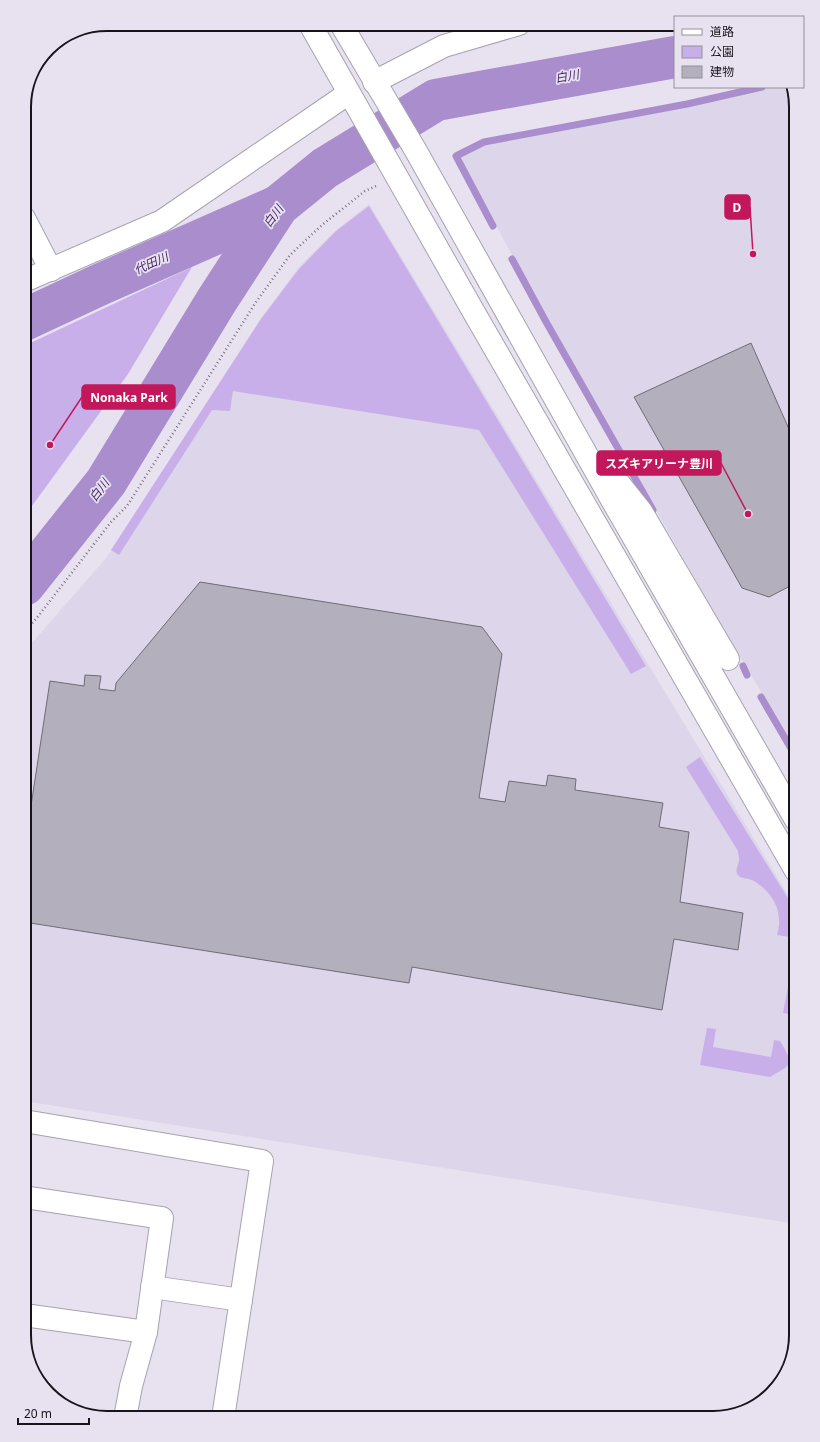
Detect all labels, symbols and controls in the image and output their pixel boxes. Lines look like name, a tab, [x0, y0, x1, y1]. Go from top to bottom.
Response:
legend	[674, 16, 804, 88]
text: 道路	[710, 23, 734, 40]
text: 公園	[710, 43, 734, 60]
text: 建物	[710, 63, 734, 80]
water label: 白川	[554, 65, 582, 86]
callout: D	[725, 195, 750, 219]
text: D	[733, 199, 742, 216]
water label: 白川	[259, 200, 288, 231]
water label: 代田川	[131, 247, 173, 278]
callout: Nonaka Park	[82, 385, 175, 409]
text: Nonaka Park	[90, 389, 168, 406]
callout: スズキアリーナ豊川	[597, 451, 721, 475]
text: スズキアリーナ豊川	[605, 455, 713, 472]
water label: 白川	[85, 474, 114, 505]
scale bar	[18, 1400, 89, 1426]
text: 20 m	[24, 1405, 52, 1422]

